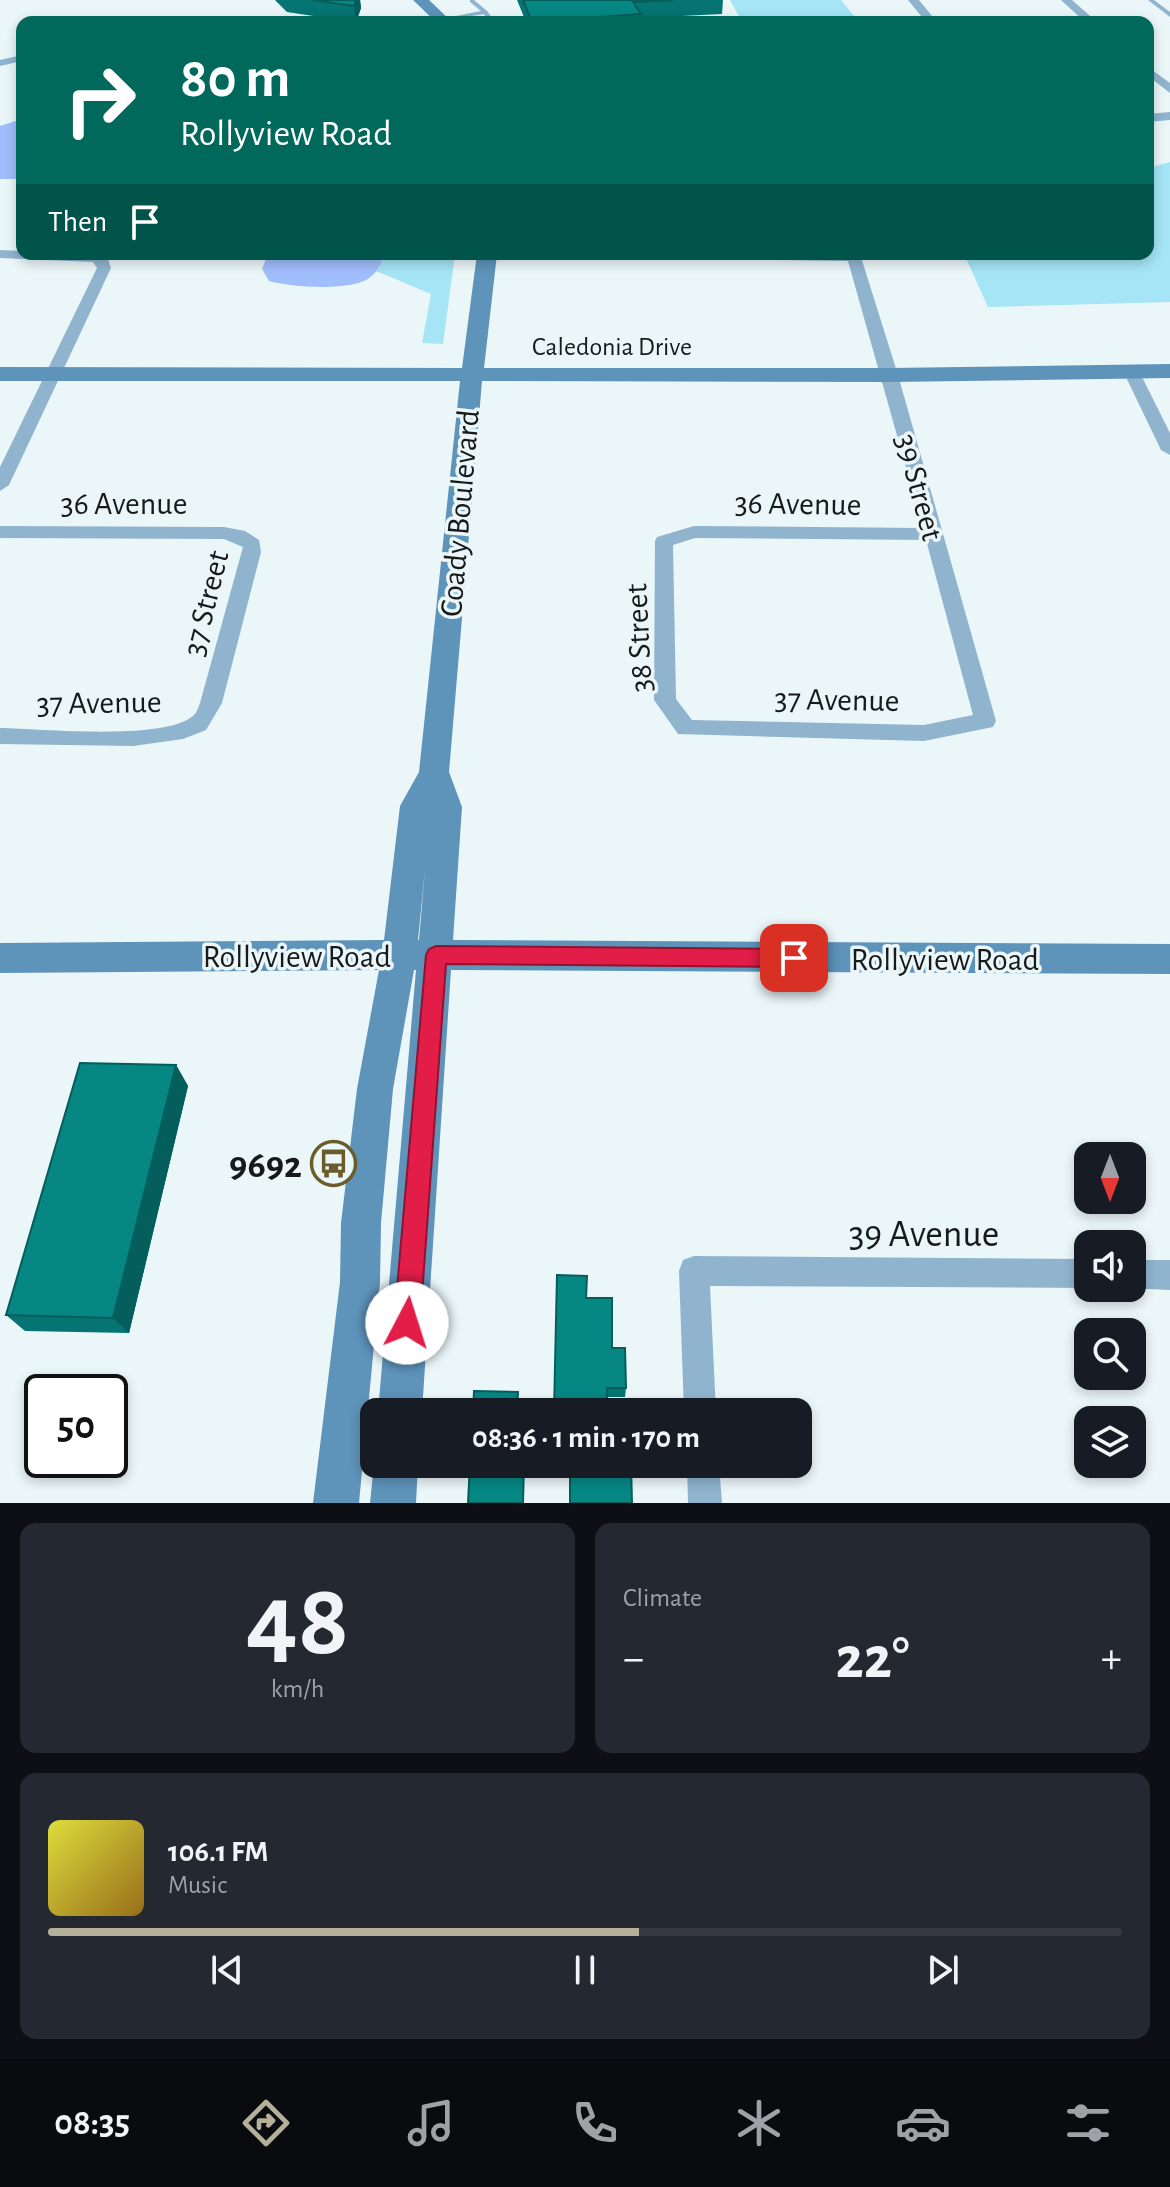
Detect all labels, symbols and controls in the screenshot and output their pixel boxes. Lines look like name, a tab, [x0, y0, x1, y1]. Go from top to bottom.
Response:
icon: right	[48, 48, 152, 152]
text: 80 m	[180, 51, 290, 107]
text: Rollyview Road	[180, 116, 392, 152]
icon: arrive	[123, 200, 167, 244]
text: Then	[48, 207, 107, 237]
street label: Caledonia Drive	[532, 334, 692, 360]
street label: Coady Boulevard	[435, 408, 485, 618]
street label: 39 Street	[889, 431, 949, 544]
street label: 36 Avenue	[734, 487, 862, 521]
street label: 36 Avenue	[61, 488, 187, 520]
street label: 37 Street	[177, 547, 234, 659]
street label: 38 Street	[620, 583, 658, 693]
street label: 37 Avenue	[774, 683, 900, 717]
street label: 37 Avenue	[36, 686, 162, 720]
pin	[760, 924, 828, 992]
icon: arrive	[772, 936, 816, 980]
street label: Rollyview Road	[203, 941, 391, 973]
street label: Rollyview Road	[851, 944, 1039, 976]
bus stop icon: 9692	[309, 1140, 357, 1188]
north arrow	[1074, 1142, 1146, 1214]
map controls	[1074, 1142, 1146, 1478]
place label: 9692	[229, 1147, 302, 1185]
street label: 39 Avenue	[849, 1216, 999, 1254]
button: sound	[1074, 1230, 1146, 1302]
position arrow	[365, 1281, 449, 1365]
button: search	[1074, 1318, 1146, 1390]
speed limit sign: 50	[24, 1374, 128, 1478]
button: layers	[1074, 1406, 1146, 1478]
text: 08:36 · 1 min · 170 m	[472, 1423, 700, 1453]
text: 48	[246, 1570, 349, 1674]
text: Climate	[623, 1585, 702, 1611]
text: 22°	[835, 1629, 910, 1689]
text: −	[623, 1637, 644, 1681]
text: +	[1101, 1637, 1122, 1681]
text: km/h	[271, 1676, 324, 1702]
text: 106.1 FM	[168, 1837, 268, 1867]
text: Music	[168, 1872, 227, 1898]
icon: previous	[205, 1948, 249, 1992]
icon: pause	[563, 1948, 607, 1992]
icon: next	[921, 1948, 965, 1992]
icon: directions	[238, 2095, 294, 2151]
icon: music	[403, 2095, 459, 2151]
icon: phone	[567, 2095, 623, 2151]
icon: climate	[731, 2095, 787, 2151]
icon: car	[895, 2095, 951, 2151]
icon: filters	[1060, 2095, 1116, 2151]
text: 08:35	[54, 2105, 130, 2141]

